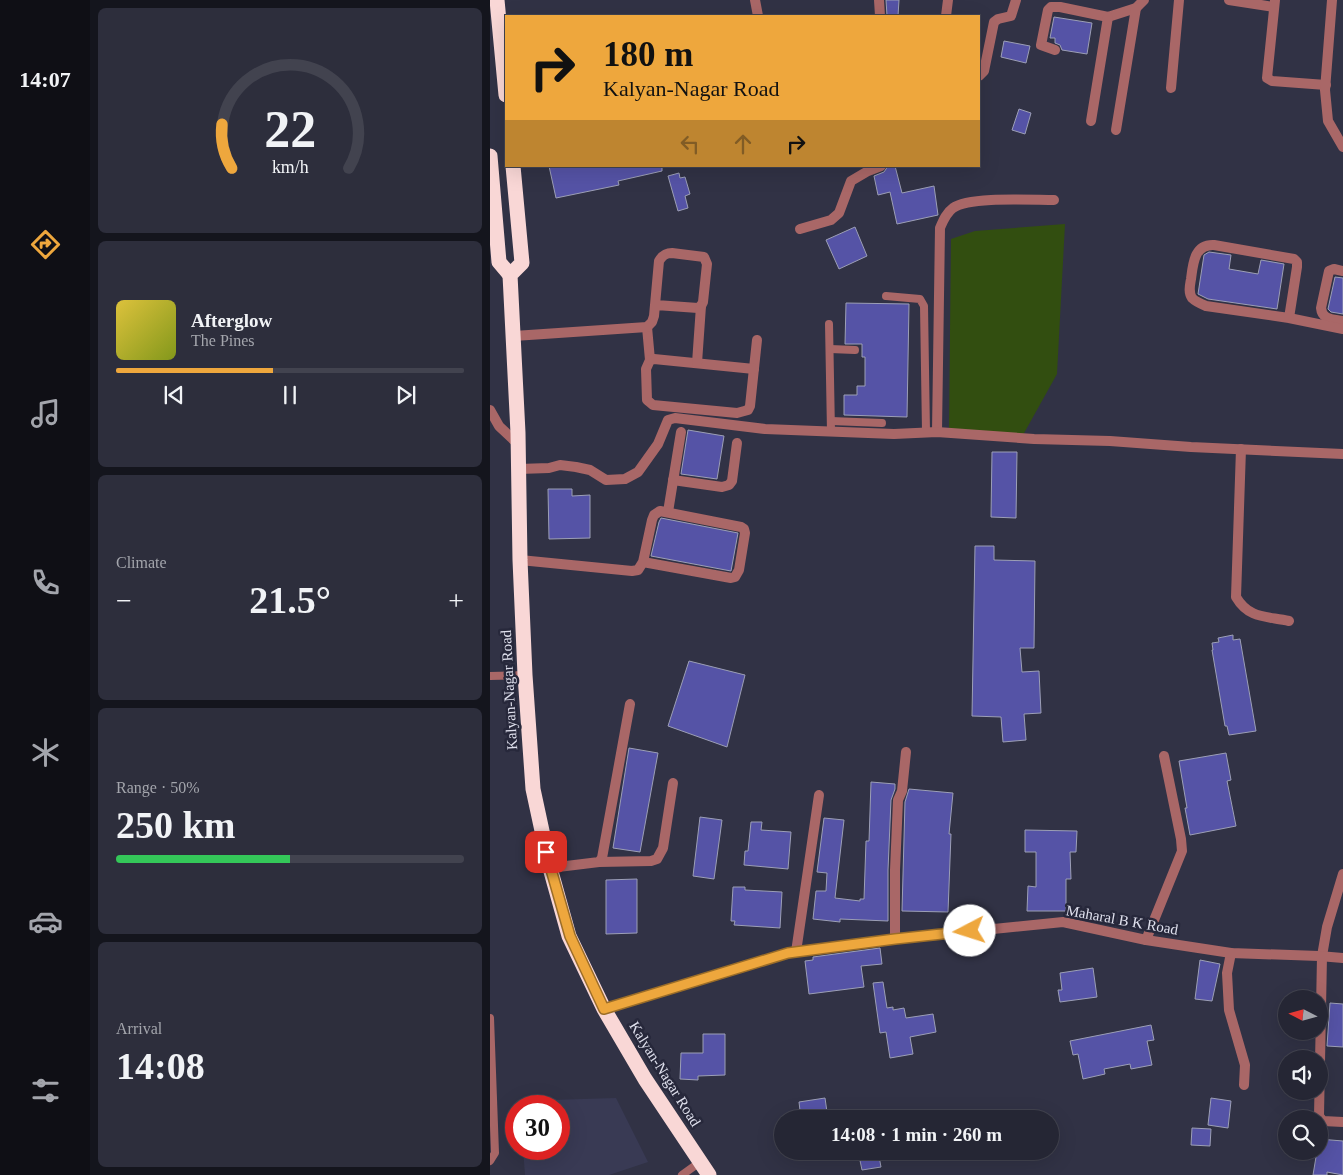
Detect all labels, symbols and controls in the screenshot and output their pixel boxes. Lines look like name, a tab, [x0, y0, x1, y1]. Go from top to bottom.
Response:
icon: right	[520, 35, 585, 100]
text: 180 m	[603, 35, 693, 74]
text: 14:07	[19, 67, 71, 92]
text: Kalyan-Nagar Road	[603, 76, 780, 101]
text: 22	[264, 101, 316, 158]
icon: left	[676, 130, 704, 158]
icon: ahead	[729, 130, 757, 158]
icon: right	[782, 130, 810, 158]
text: km/h	[272, 157, 308, 177]
icon: directions	[28, 227, 63, 262]
text: Afterglow	[191, 310, 272, 331]
text: The Pines	[191, 332, 255, 349]
icon: previous	[160, 381, 188, 409]
icon: pause	[276, 381, 304, 409]
icon: next	[392, 381, 420, 409]
icon: music	[28, 396, 63, 431]
text: Climate	[116, 554, 167, 571]
icon: phone	[28, 565, 63, 600]
text: 21.5°	[249, 579, 331, 621]
text: −	[116, 585, 132, 616]
text: +	[448, 585, 464, 616]
street label: Kalyan-Nagar Road	[498, 629, 520, 751]
icon: climate	[28, 735, 63, 770]
text: Range · 50%	[116, 779, 200, 796]
text: 250 km	[116, 804, 235, 846]
pin	[525, 831, 567, 873]
icon: arrive	[532, 838, 560, 866]
street label: Maharal B K Road	[1065, 902, 1180, 938]
icon: car	[28, 904, 63, 939]
position arrow	[943, 904, 995, 956]
north arrow	[1278, 990, 1328, 1040]
map controls	[1278, 990, 1328, 1160]
street label: Kalyan-Nagar Road	[626, 1019, 704, 1130]
text: Arrival	[116, 1020, 162, 1037]
text: 14:08	[116, 1045, 205, 1087]
button: sound	[1278, 1050, 1328, 1100]
icon: filters	[28, 1073, 63, 1108]
speed limit sign: 30	[505, 1095, 570, 1160]
button: search	[1278, 1110, 1328, 1160]
text: 14:08 · 1 min · 260 m	[831, 1124, 1002, 1145]

